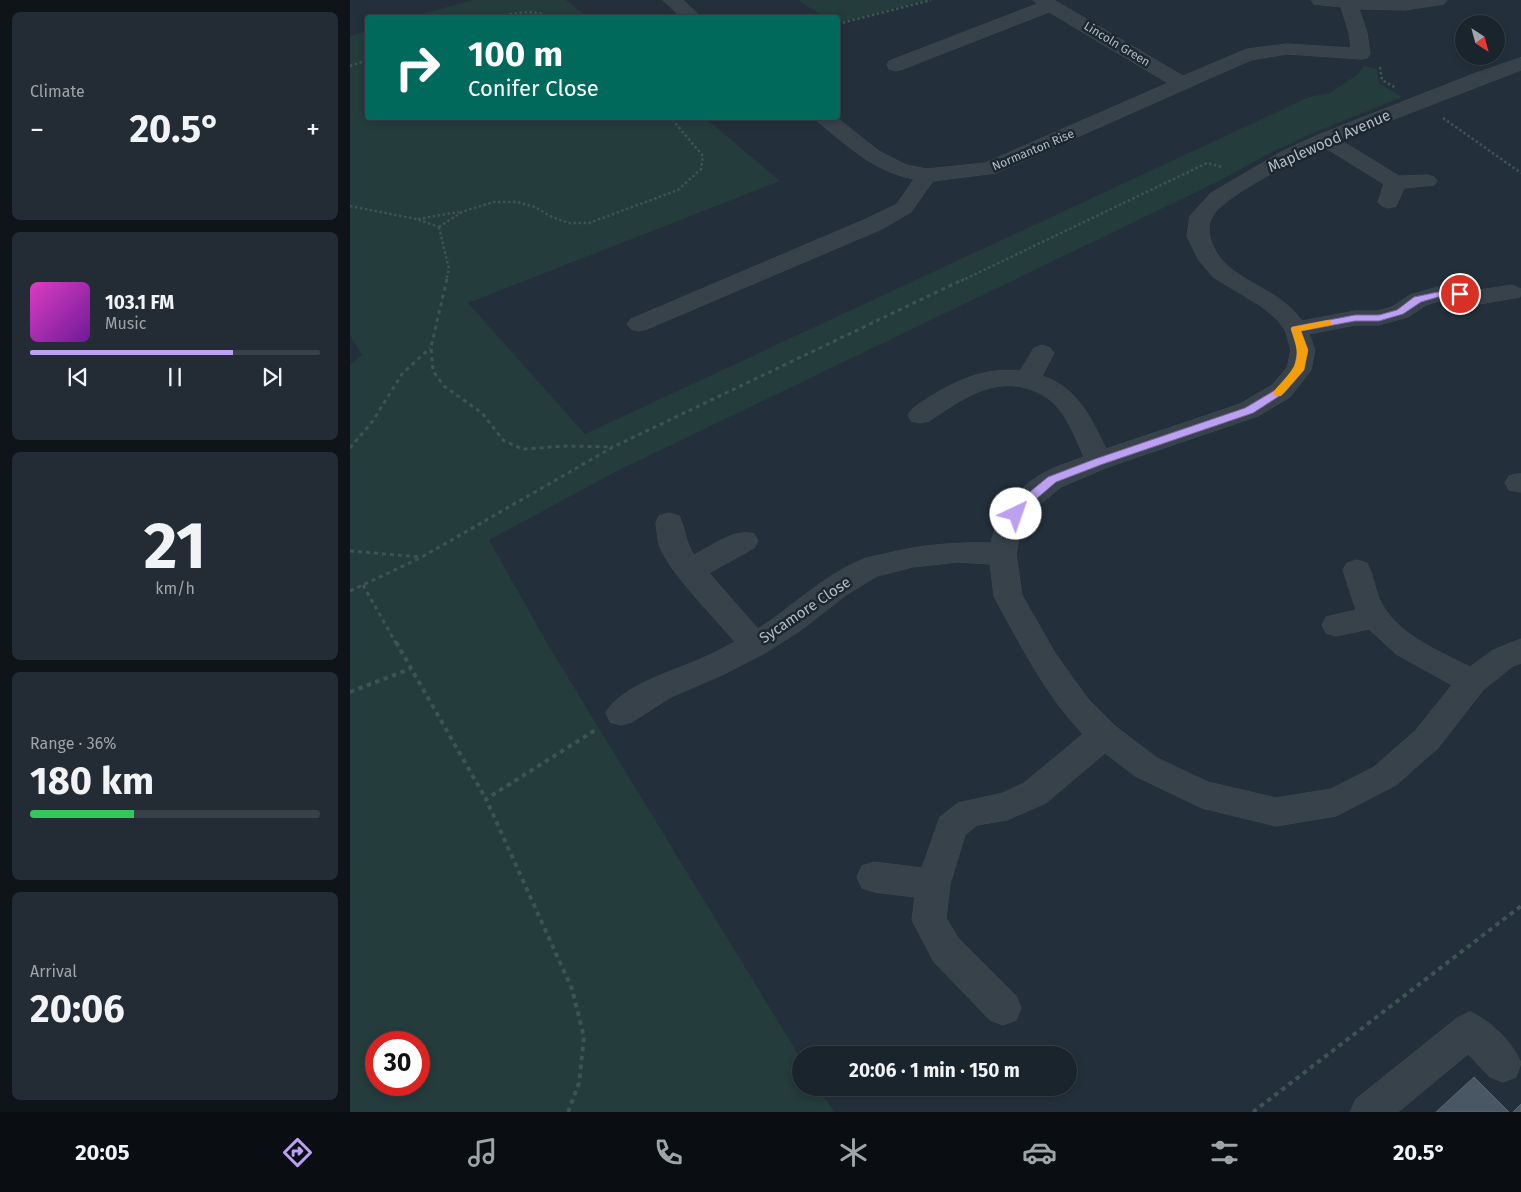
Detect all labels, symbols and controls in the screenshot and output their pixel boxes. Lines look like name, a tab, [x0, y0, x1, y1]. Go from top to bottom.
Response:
north arrow	[1455, 15, 1505, 65]
map controls	[1455, 15, 1505, 65]
street label: Lincoln Green	[1081, 19, 1153, 69]
text: 100 m	[468, 33, 563, 75]
icon: right	[385, 35, 450, 100]
text: Conifer Close	[468, 75, 599, 102]
text: Climate	[30, 82, 85, 101]
text: 20.5°	[129, 106, 221, 152]
street label: Maplewood Avenue	[1265, 106, 1393, 176]
text: −	[30, 113, 44, 146]
text: +	[306, 113, 320, 146]
street label: Normanton Rise	[990, 126, 1076, 174]
pin	[1439, 273, 1481, 315]
icon: arrive	[1446, 280, 1474, 308]
text: 103.1 FM	[105, 291, 174, 314]
text: Music	[105, 314, 146, 333]
icon: previous	[64, 363, 92, 391]
icon: pause	[161, 363, 189, 391]
icon: next	[258, 363, 286, 391]
position arrow	[989, 487, 1041, 539]
text: 21	[144, 507, 206, 585]
street label: Sycamore Close	[756, 573, 854, 647]
text: km/h	[155, 579, 195, 598]
text: Range · 36%	[30, 734, 116, 753]
text: 180 km	[30, 758, 154, 804]
text: Arrival	[30, 962, 77, 981]
text: 20:06	[30, 986, 125, 1032]
speed limit sign: 30	[365, 1031, 430, 1096]
text: 20:06 · 1 min · 150 m	[849, 1059, 1020, 1082]
icon: directions	[280, 1135, 315, 1170]
icon: music	[465, 1135, 500, 1170]
icon: phone	[651, 1135, 686, 1170]
icon: climate	[836, 1135, 871, 1170]
icon: car	[1022, 1135, 1057, 1170]
icon: filters	[1207, 1135, 1242, 1170]
text: 20:05	[75, 1139, 129, 1166]
text: 20.5°	[1393, 1139, 1446, 1166]

